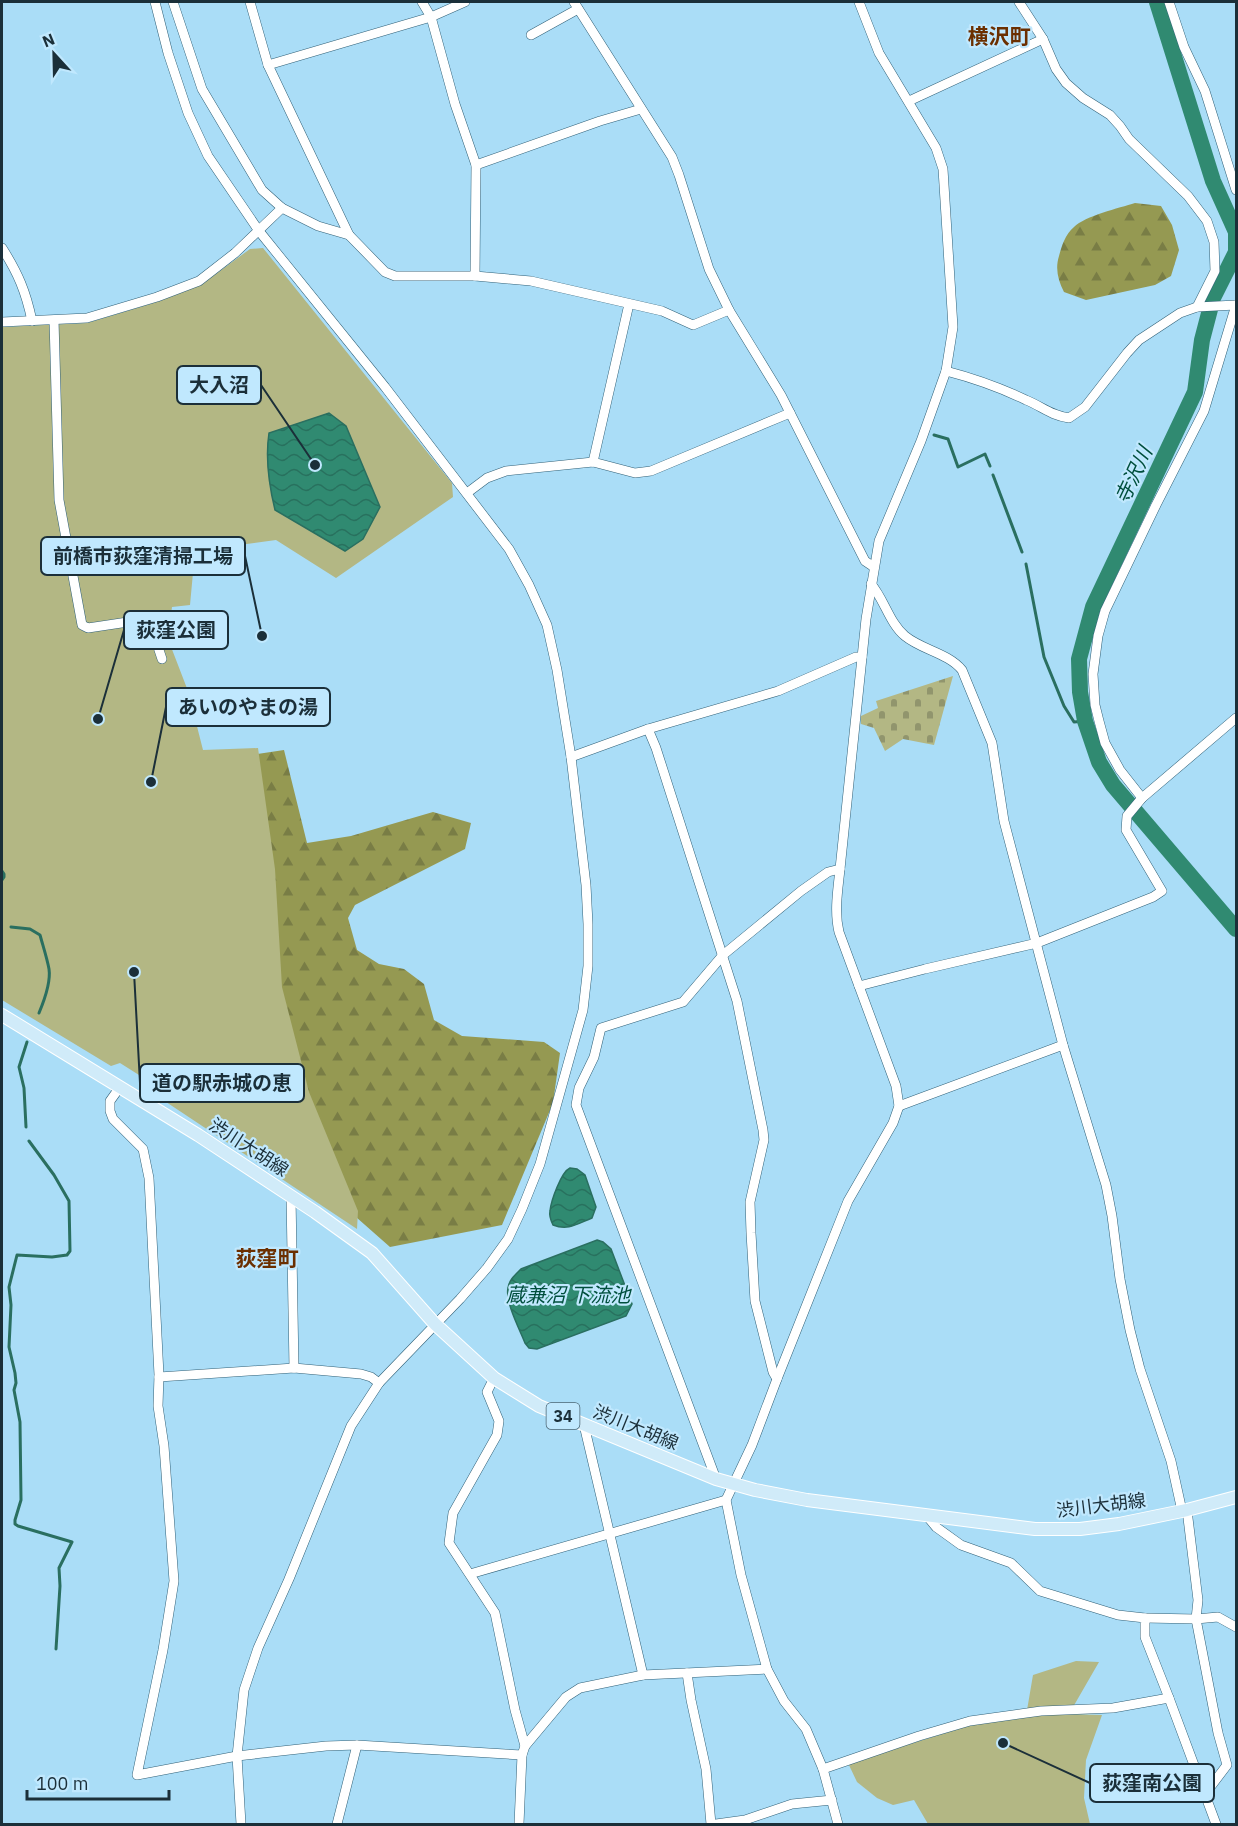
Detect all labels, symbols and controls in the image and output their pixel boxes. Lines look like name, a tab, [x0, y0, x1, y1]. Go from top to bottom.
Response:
district label: 横沢町	[968, 22, 1031, 50]
north arrow	[24, 24, 84, 84]
text: N	[39, 29, 58, 52]
callout: 大入沼	[177, 366, 261, 404]
text: 大入沼	[189, 371, 249, 398]
water label: 寺沢川	[1108, 440, 1159, 508]
callout: 前橋市荻窪清掃工場	[41, 537, 245, 575]
text: 前橋市荻窪清掃工場	[53, 542, 233, 569]
callout: 荻窪公園	[124, 611, 228, 649]
text: 荻窪公園	[136, 616, 216, 643]
callout: あいのやまの湯	[166, 688, 330, 726]
text: あいのやまの湯	[178, 693, 318, 720]
callout: 道の駅赤城の恵	[140, 1064, 304, 1102]
text: 道の駅赤城の恵	[152, 1069, 292, 1096]
street label: 渋川大胡線	[205, 1113, 293, 1181]
district label: 荻窪町	[236, 1244, 299, 1272]
water label: 蔵兼沼 下流池	[506, 1281, 632, 1308]
street label: 渋川大胡線	[590, 1399, 682, 1455]
road number: 34	[546, 1403, 580, 1429]
street label: 渋川大胡線	[1055, 1488, 1147, 1522]
scale bar	[27, 1763, 170, 1801]
callout: 荻窪南公園	[1090, 1764, 1214, 1802]
text: 荻窪南公園	[1102, 1769, 1202, 1796]
text: 100 m	[36, 1772, 88, 1795]

